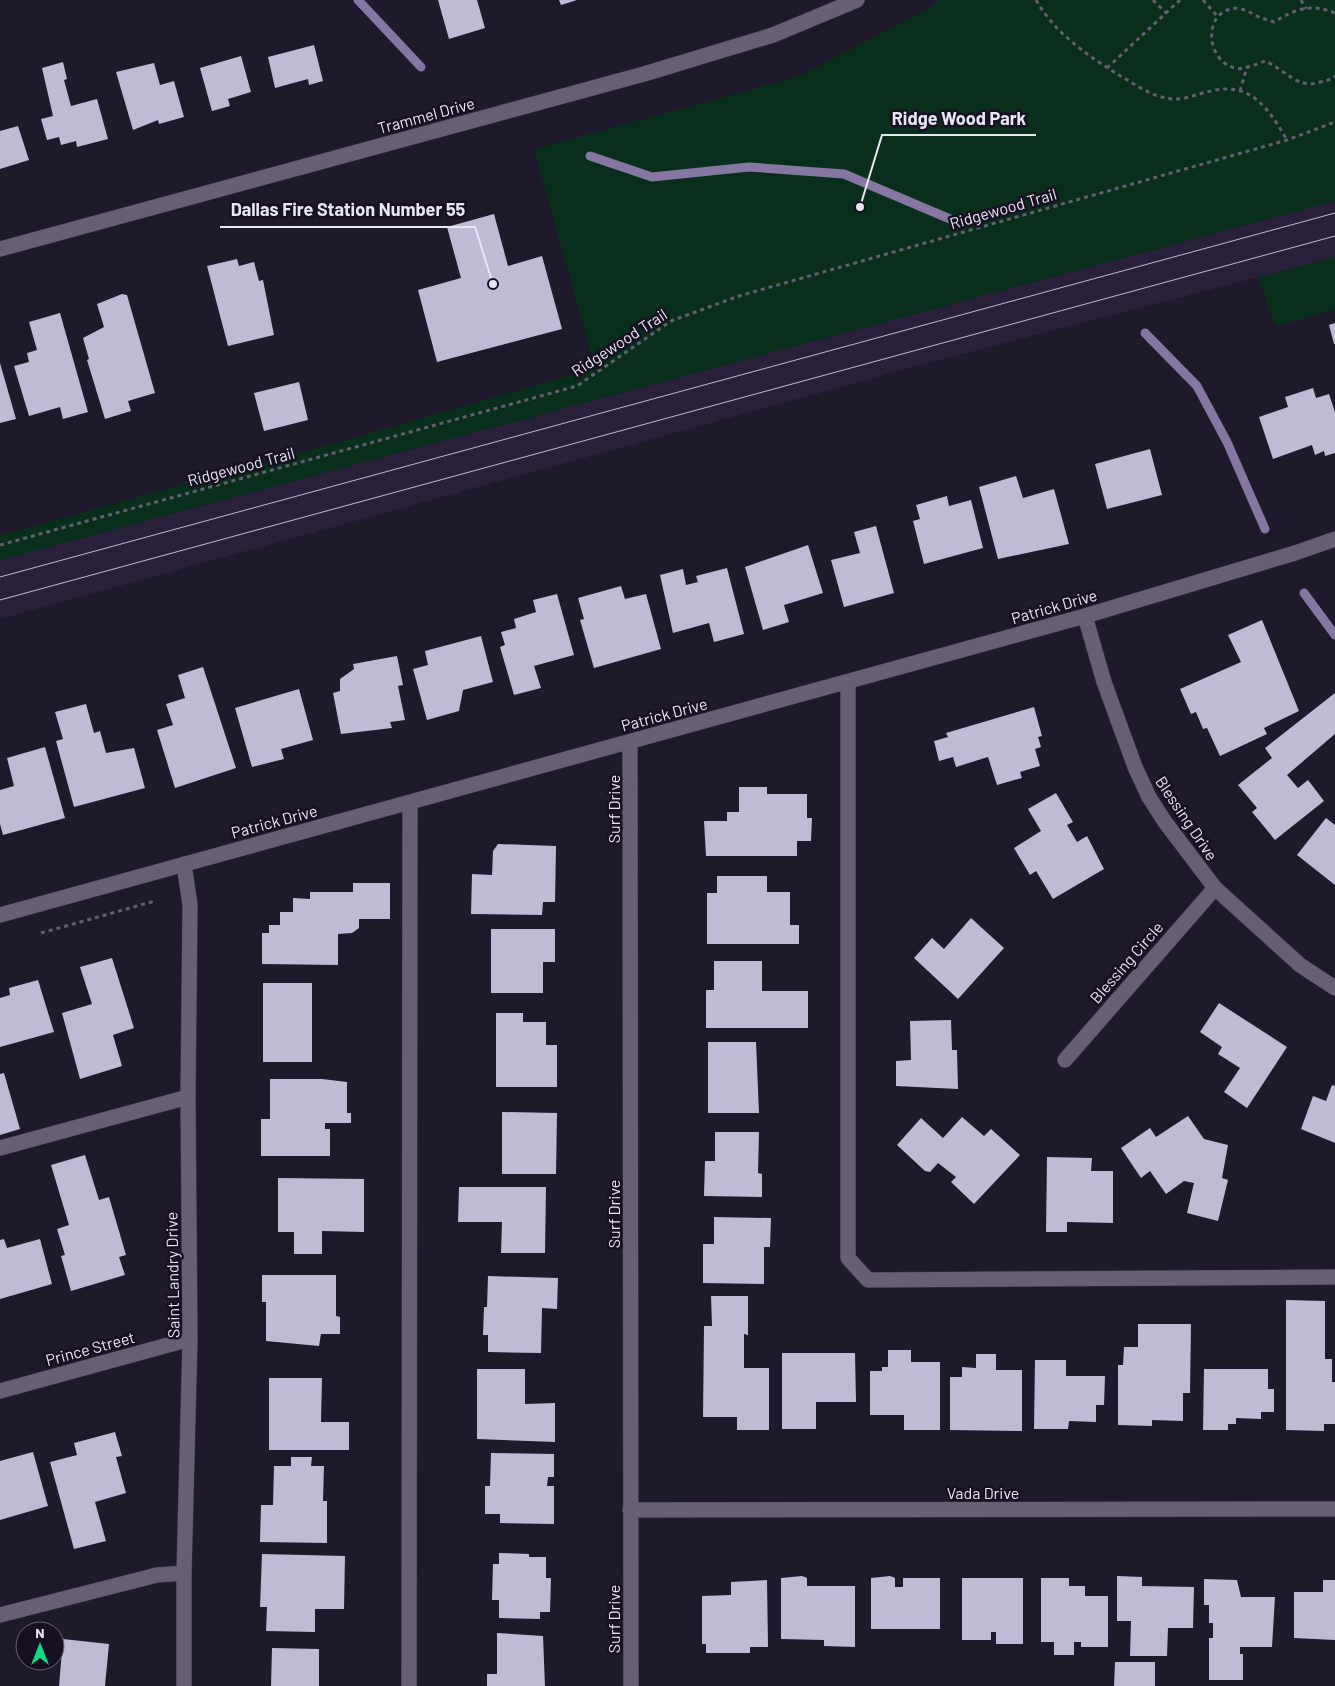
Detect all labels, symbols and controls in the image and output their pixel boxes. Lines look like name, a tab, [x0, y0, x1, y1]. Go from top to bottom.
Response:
street label: Trammel Drive	[375, 93, 477, 137]
callout: Ridge Wood Park	[882, 102, 1036, 135]
text: Ridge Wood Park	[892, 107, 1027, 129]
street label: Ridgewood Trail	[947, 184, 1059, 232]
callout: Dallas Fire Station Number 55	[220, 194, 475, 227]
text: Dallas Fire Station Number 55	[231, 198, 466, 220]
street label: Ridgewood Trail	[568, 304, 670, 380]
street label: Ridgewood Trail	[185, 443, 297, 489]
street label: Patrick Drive	[1009, 585, 1099, 627]
street label: Patrick Drive	[619, 693, 709, 735]
street label: Blessing Drive	[1152, 772, 1222, 864]
street label: Surf Drive	[604, 775, 623, 843]
street label: Patrick Drive	[229, 800, 319, 842]
street label: Blessing Circle	[1085, 917, 1167, 1007]
street label: Surf Drive	[604, 1180, 623, 1248]
street label: Saint Landry Drive	[161, 1212, 183, 1338]
street label: Prince Street	[43, 1327, 137, 1369]
street label: Vada Drive	[947, 1483, 1019, 1502]
street label: Surf Drive	[604, 1585, 623, 1653]
north arrow	[15, 1621, 65, 1671]
text: N	[35, 1624, 45, 1641]

